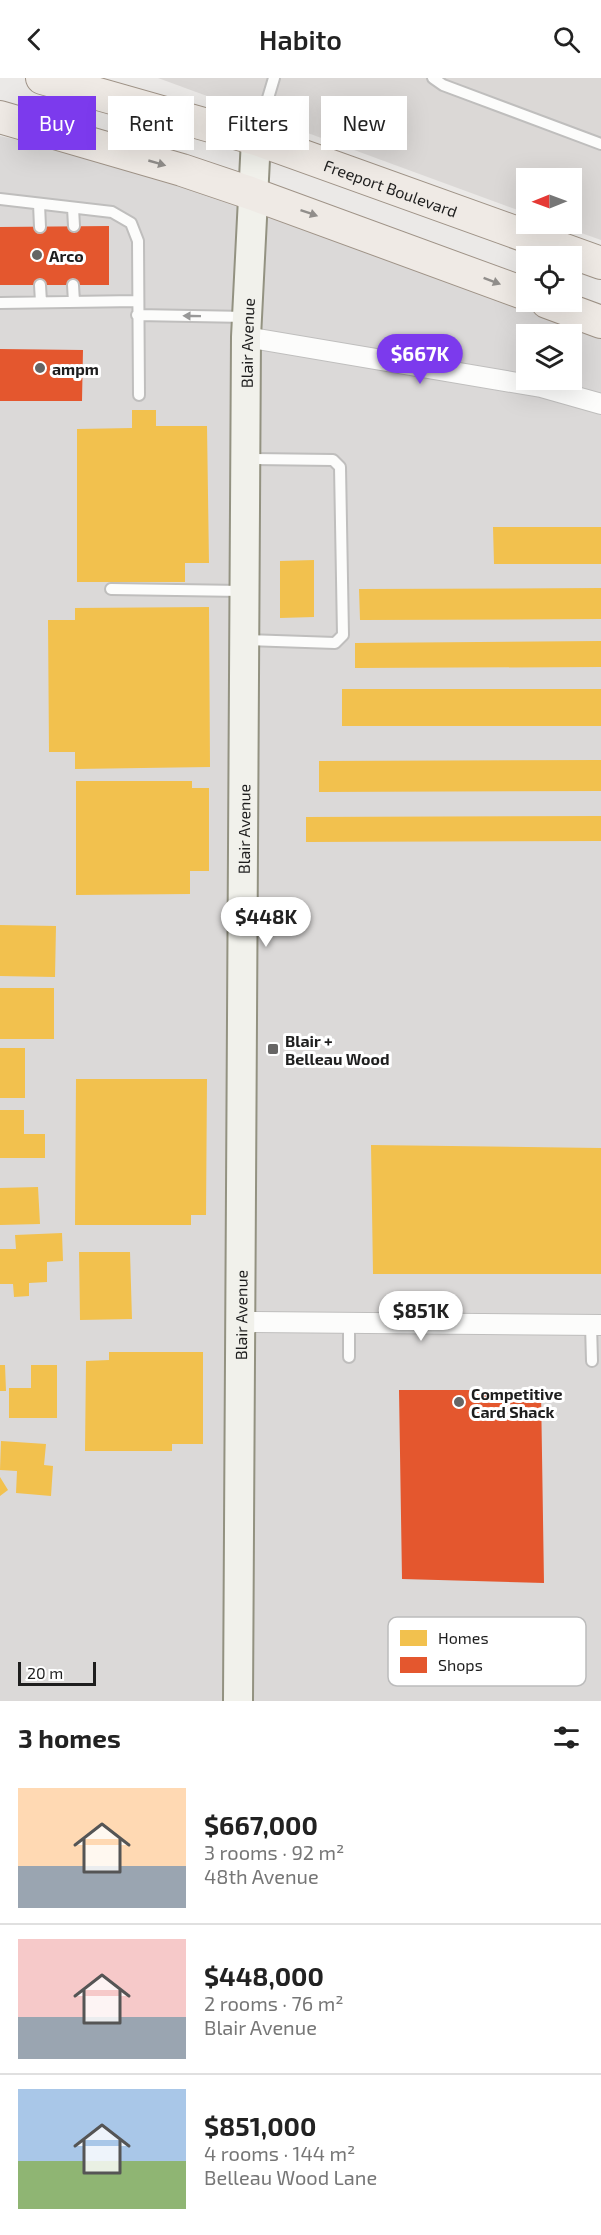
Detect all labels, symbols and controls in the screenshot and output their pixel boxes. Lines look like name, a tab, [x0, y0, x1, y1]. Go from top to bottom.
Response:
icon: back	[18, 23, 51, 56]
text: Habito	[259, 23, 342, 55]
icon: search	[550, 23, 583, 56]
chip: Buy	[18, 96, 96, 150]
chip: Rent	[108, 96, 194, 150]
chip: Filters	[206, 96, 309, 150]
chip: New	[321, 96, 407, 150]
street label: Freeport Boulevard	[322, 155, 460, 220]
one-way arrow	[148, 159, 166, 168]
north arrow	[516, 168, 582, 234]
map controls	[516, 168, 582, 390]
one-way arrow	[300, 208, 318, 218]
place label: Arco	[49, 246, 84, 265]
button: locate	[516, 246, 582, 312]
marker: Arco	[30, 248, 44, 262]
one-way arrow	[483, 276, 501, 286]
street label: Blair Avenue	[236, 297, 257, 388]
one-way arrow	[182, 311, 201, 321]
button: layers	[516, 324, 582, 390]
pin: $667K	[378, 334, 462, 385]
text: $667K	[391, 341, 449, 365]
place label: ampm	[52, 359, 99, 378]
marker: ampm	[33, 361, 47, 375]
street label: Blair Avenue	[233, 784, 253, 874]
pin: $448K	[224, 897, 308, 948]
text: $448K	[235, 904, 297, 928]
place label: Blair + Belleau Wood	[285, 1031, 390, 1068]
marker: Blair + Belleau Wood	[266, 1042, 280, 1056]
street label: Blair Avenue	[230, 1270, 250, 1360]
pin: $851K	[379, 1291, 463, 1342]
text: $851K	[393, 1298, 449, 1322]
place label: Competitive Card Shack	[471, 1384, 562, 1421]
marker: Competitive Card Shack	[452, 1395, 466, 1409]
legend	[388, 1617, 586, 1686]
text: Homes	[438, 1628, 489, 1647]
text: Shops	[438, 1655, 483, 1674]
scale bar	[18, 1659, 96, 1686]
text: 20 m	[27, 1663, 63, 1682]
icon: filters	[550, 1721, 583, 1754]
text: 3 homes	[18, 1722, 121, 1753]
text: $667,000	[204, 1809, 318, 1840]
icon: home	[66, 1812, 138, 1884]
text: 3 rooms · 92 m²	[204, 1840, 344, 1864]
text: 48th Avenue	[204, 1864, 319, 1888]
text: $448,000	[204, 1960, 324, 1991]
icon: home	[66, 1963, 138, 2035]
text: 2 rooms · 76 m²	[204, 1991, 343, 2015]
text: Blair Avenue	[204, 2015, 317, 2039]
text: $851,000	[204, 2110, 316, 2141]
icon: home	[66, 2113, 138, 2185]
text: 4 rooms · 144 m²	[204, 2141, 355, 2165]
text: Belleau Wood Lane	[204, 2165, 377, 2189]

